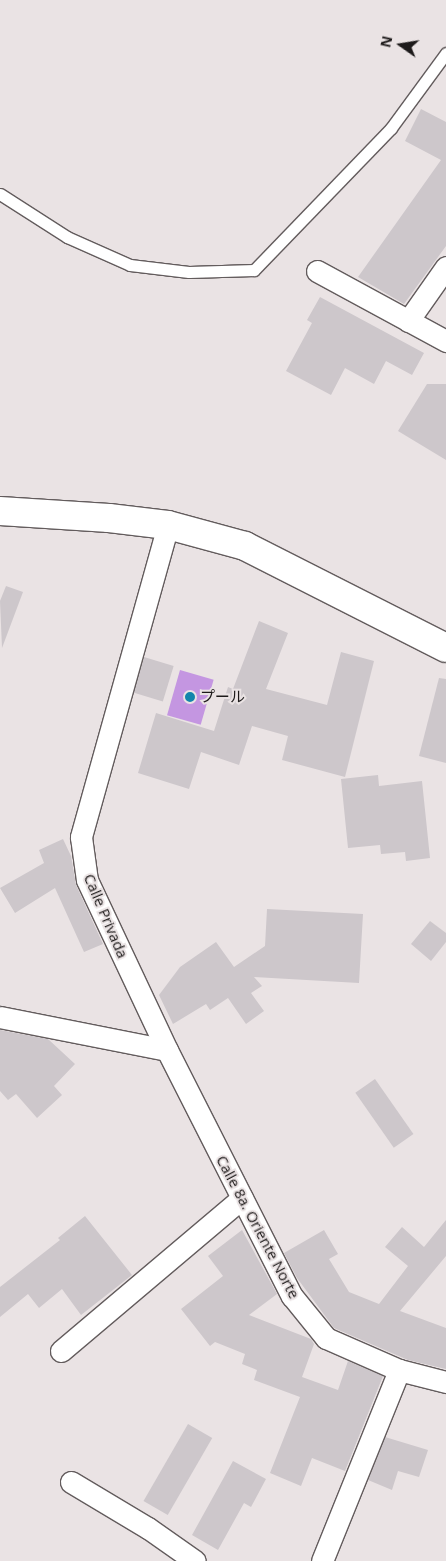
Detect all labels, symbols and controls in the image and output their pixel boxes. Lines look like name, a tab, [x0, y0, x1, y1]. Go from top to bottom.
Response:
north arrow	[376, 20, 426, 70]
text: N	[375, 34, 396, 49]
place label: プール	[200, 688, 245, 706]
marker: プール	[184, 691, 196, 703]
street label: Calle Privada	[80, 871, 132, 961]
street label: Calle 8a. Oriente Norte	[213, 1152, 303, 1302]

